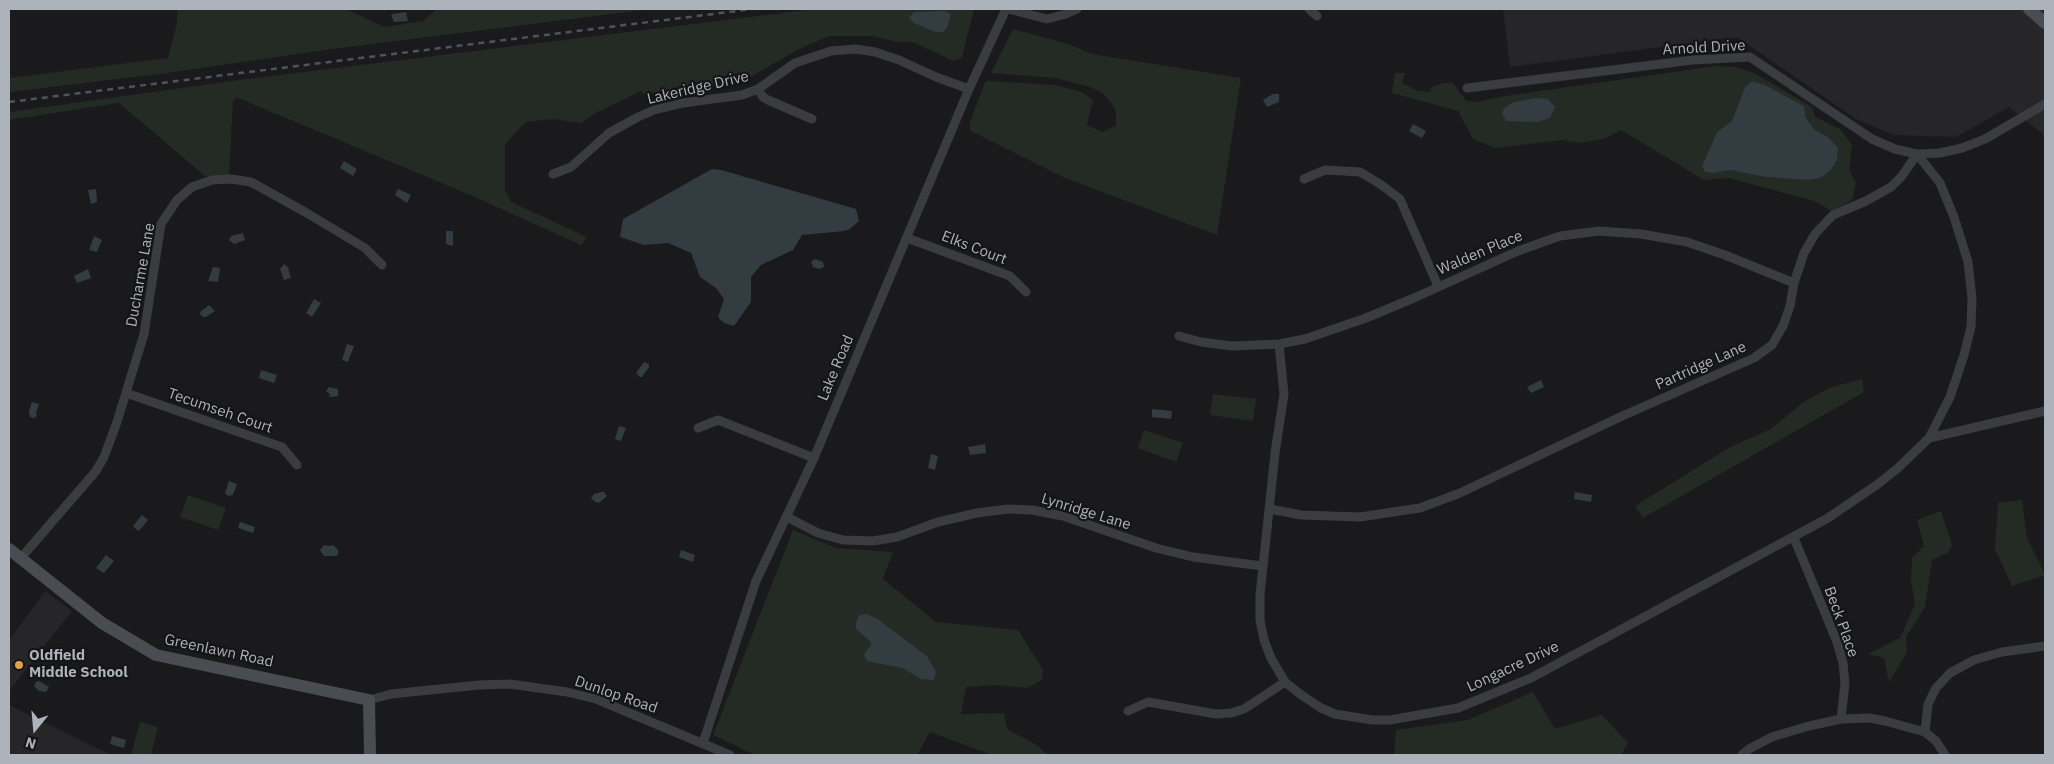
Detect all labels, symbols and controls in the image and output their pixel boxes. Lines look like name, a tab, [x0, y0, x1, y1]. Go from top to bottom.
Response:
street label: Arnold Drive	[1662, 37, 1746, 59]
street label: Lakeridge Drive	[645, 68, 751, 108]
street label: Ducharme Lane	[123, 222, 159, 328]
street label: Elks Court	[939, 227, 1009, 269]
street label: Walden Place	[1435, 227, 1525, 279]
street label: Lake Road	[814, 333, 858, 403]
street label: Partridge Lane	[1653, 338, 1749, 394]
street label: Tecumseh Court	[165, 385, 275, 437]
street label: Lynridge Lane	[1039, 490, 1133, 534]
street label: Beck Place	[1820, 584, 1862, 660]
street label: Greenlawn Road	[163, 631, 275, 671]
street label: Longacre Drive	[1464, 638, 1562, 696]
place label: Oldfield Middle School	[29, 647, 128, 682]
marker: Oldfield Middle School	[13, 659, 25, 671]
street label: Dunlop Road	[572, 672, 660, 718]
north arrow	[10, 704, 60, 754]
text: N	[23, 733, 38, 753]

